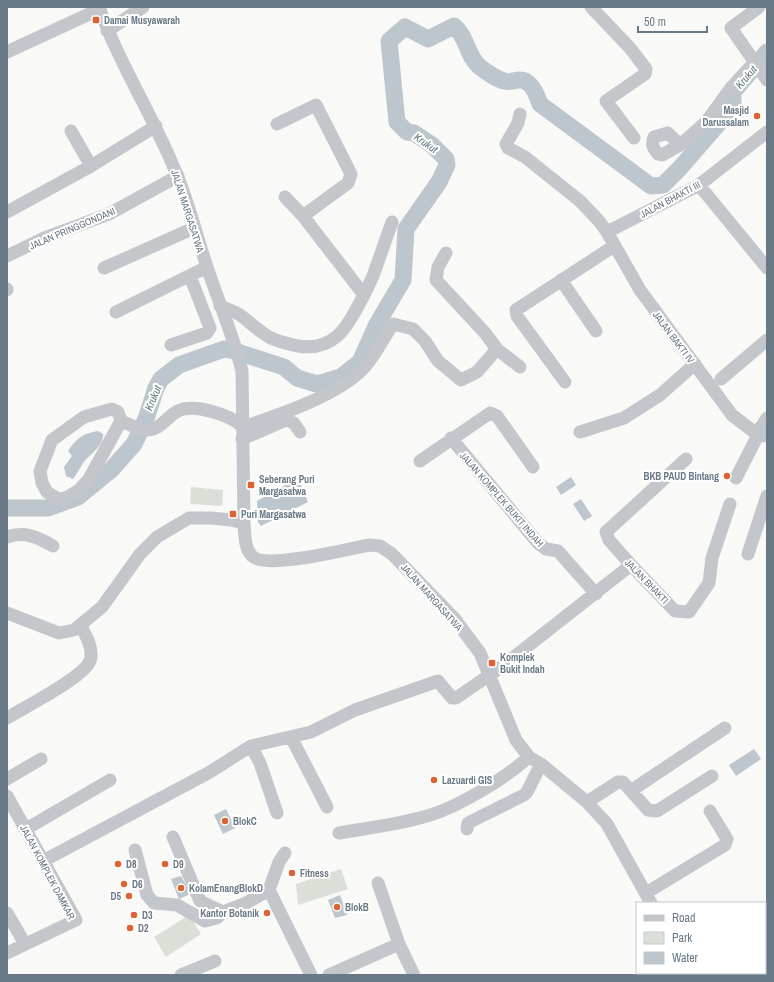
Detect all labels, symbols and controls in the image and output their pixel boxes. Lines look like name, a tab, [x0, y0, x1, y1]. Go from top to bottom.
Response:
scale bar	[638, 8, 707, 34]
place label: Damai Musyawarah	[104, 14, 180, 27]
text: 50 m	[644, 14, 666, 30]
marker: Damai Musyawarah	[91, 15, 101, 25]
water label: Krukut	[732, 62, 760, 91]
place label: Masjid Darussalam	[703, 104, 749, 129]
marker: Masjid Darussalam	[752, 111, 762, 121]
water label: Krukut	[411, 130, 441, 156]
street label: JALAN MARGASATWA	[168, 168, 207, 255]
street label: JALAN BHAKTI III	[638, 178, 703, 221]
street label: JALAN PRINGGONDANI	[27, 204, 117, 252]
street label: JALAN BAKTI IV	[650, 309, 698, 366]
water label: Krukut	[141, 383, 165, 413]
street label: JALAN KOMPLEK BUKIT INDAH	[457, 449, 546, 550]
place label: BKB PAUD Bintang	[644, 470, 719, 483]
marker: BKB PAUD Bintang	[722, 471, 732, 481]
place label: Seberang Puri Margasatwa	[259, 473, 315, 498]
marker: Seberang Puri Margasatwa	[246, 480, 256, 490]
place label: Puri Margasatwa	[241, 508, 307, 521]
marker: Puri Margasatwa	[228, 509, 238, 519]
street label: JALAN BHAKTI	[622, 556, 671, 607]
street label: JALAN MARGASATWA	[398, 561, 466, 634]
place label: Komplek Bukit Indah	[500, 651, 545, 676]
marker: Komplek Bukit Indah	[487, 658, 497, 668]
place label: Lazuardi GIS	[442, 774, 493, 787]
marker: Lazuardi GIS	[429, 775, 439, 785]
place label: BlokC	[233, 815, 257, 828]
marker: BlokC	[220, 816, 230, 826]
street label: JALAN KOMPLEK DAMKAR	[17, 823, 78, 922]
place label: D8	[126, 858, 137, 871]
place label: D9	[173, 858, 184, 871]
marker: D8	[113, 859, 123, 869]
marker: D9	[160, 859, 170, 869]
place label: Fitness	[300, 867, 329, 880]
marker: Fitness	[287, 868, 297, 878]
place label: D6	[132, 878, 143, 891]
marker: D6	[119, 879, 129, 889]
place label: KolamEnangBlokD	[189, 882, 263, 895]
marker: KolamEnangBlokD	[176, 883, 186, 893]
place label: D5	[111, 890, 121, 903]
marker: D5	[124, 891, 134, 901]
place label: BlokB	[345, 901, 369, 914]
marker: BlokB	[332, 902, 342, 912]
legend	[636, 902, 766, 974]
place label: Kantor Botanik	[200, 907, 259, 920]
marker: Kantor Botanik	[262, 908, 272, 918]
place label: D3	[142, 909, 153, 922]
marker: D3	[129, 910, 139, 920]
text: Road	[672, 910, 696, 926]
place label: D2	[138, 922, 149, 935]
marker: D2	[125, 923, 135, 933]
text: Park	[672, 930, 692, 946]
text: Water	[672, 950, 699, 966]

